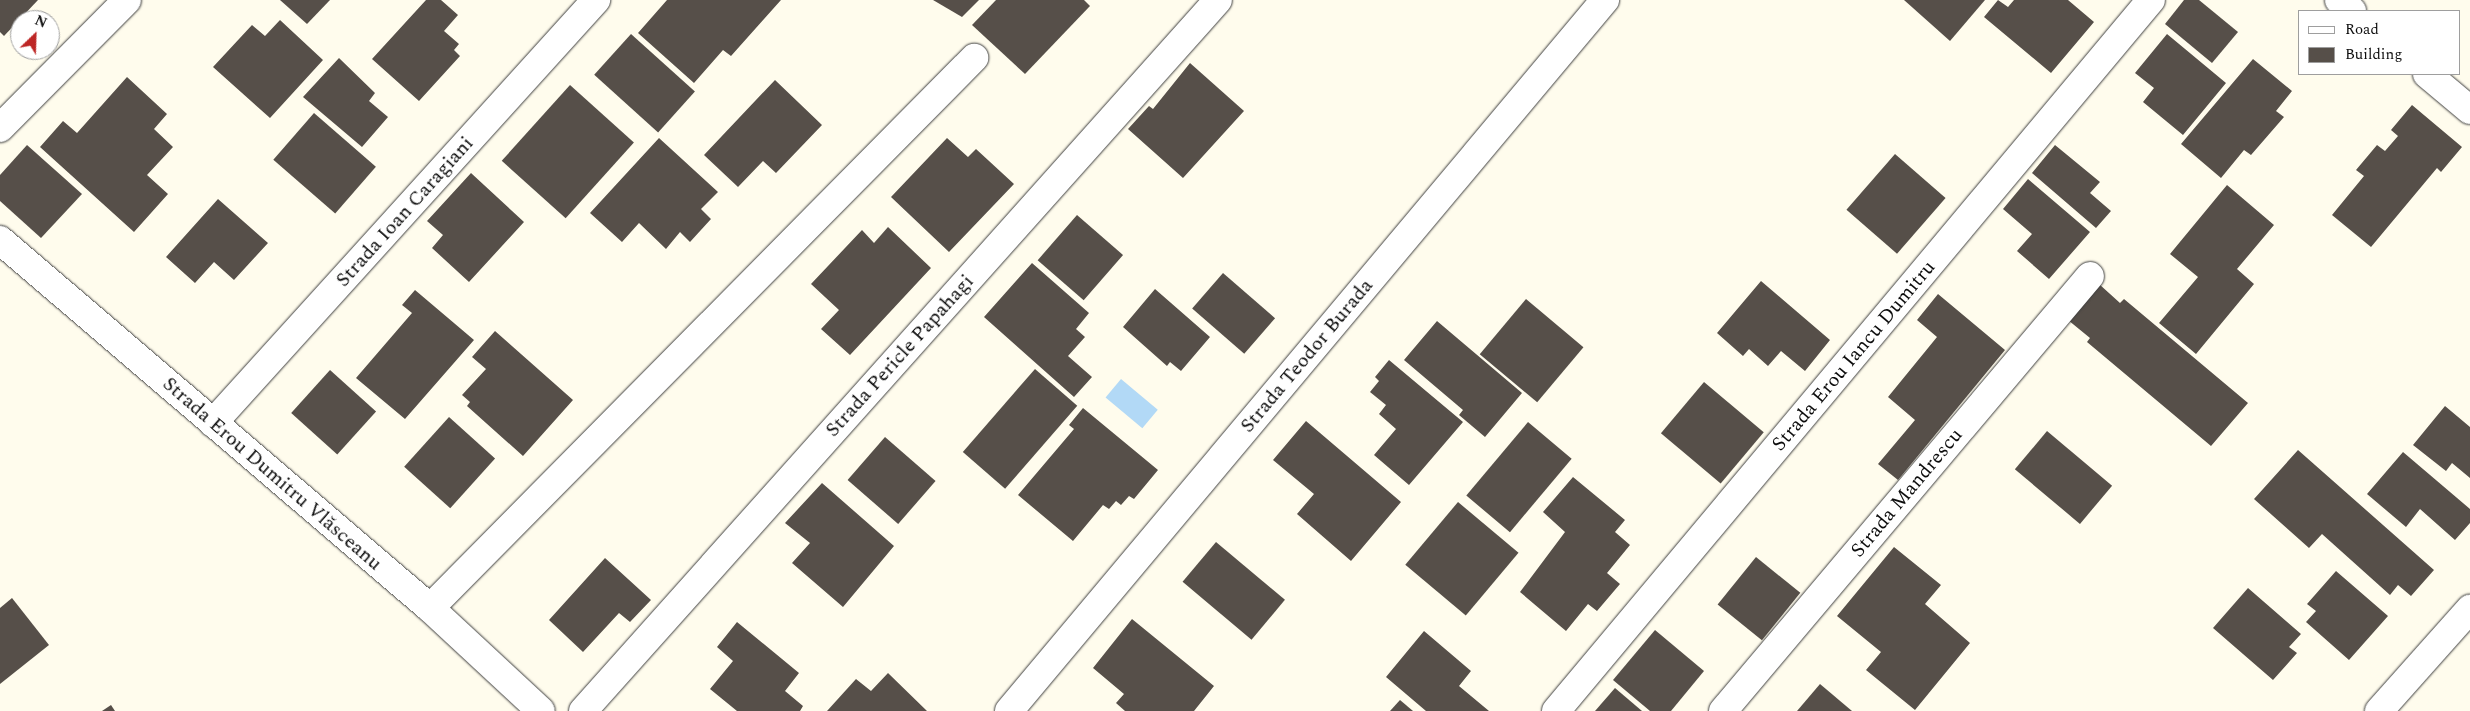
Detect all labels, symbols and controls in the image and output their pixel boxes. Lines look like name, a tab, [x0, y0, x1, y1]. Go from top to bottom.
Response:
north arrow	[10, 10, 60, 60]
text: N	[31, 10, 50, 34]
legend	[2298, 10, 2460, 75]
text: Road	[2345, 18, 2379, 41]
text: Building	[2345, 43, 2402, 66]
street label: Strada Ioan Caragiani	[331, 132, 479, 292]
street label: Strada Erou Iancu Dumitru	[1767, 256, 1941, 456]
street label: Strada Pericle Papahagi	[821, 270, 979, 442]
street label: Strada Teodor Burada	[1236, 274, 1378, 438]
street label: Strada Erou Dumitru Vlăsceanu	[157, 372, 387, 576]
street label: Strada Mandrescu	[1846, 424, 1968, 562]

